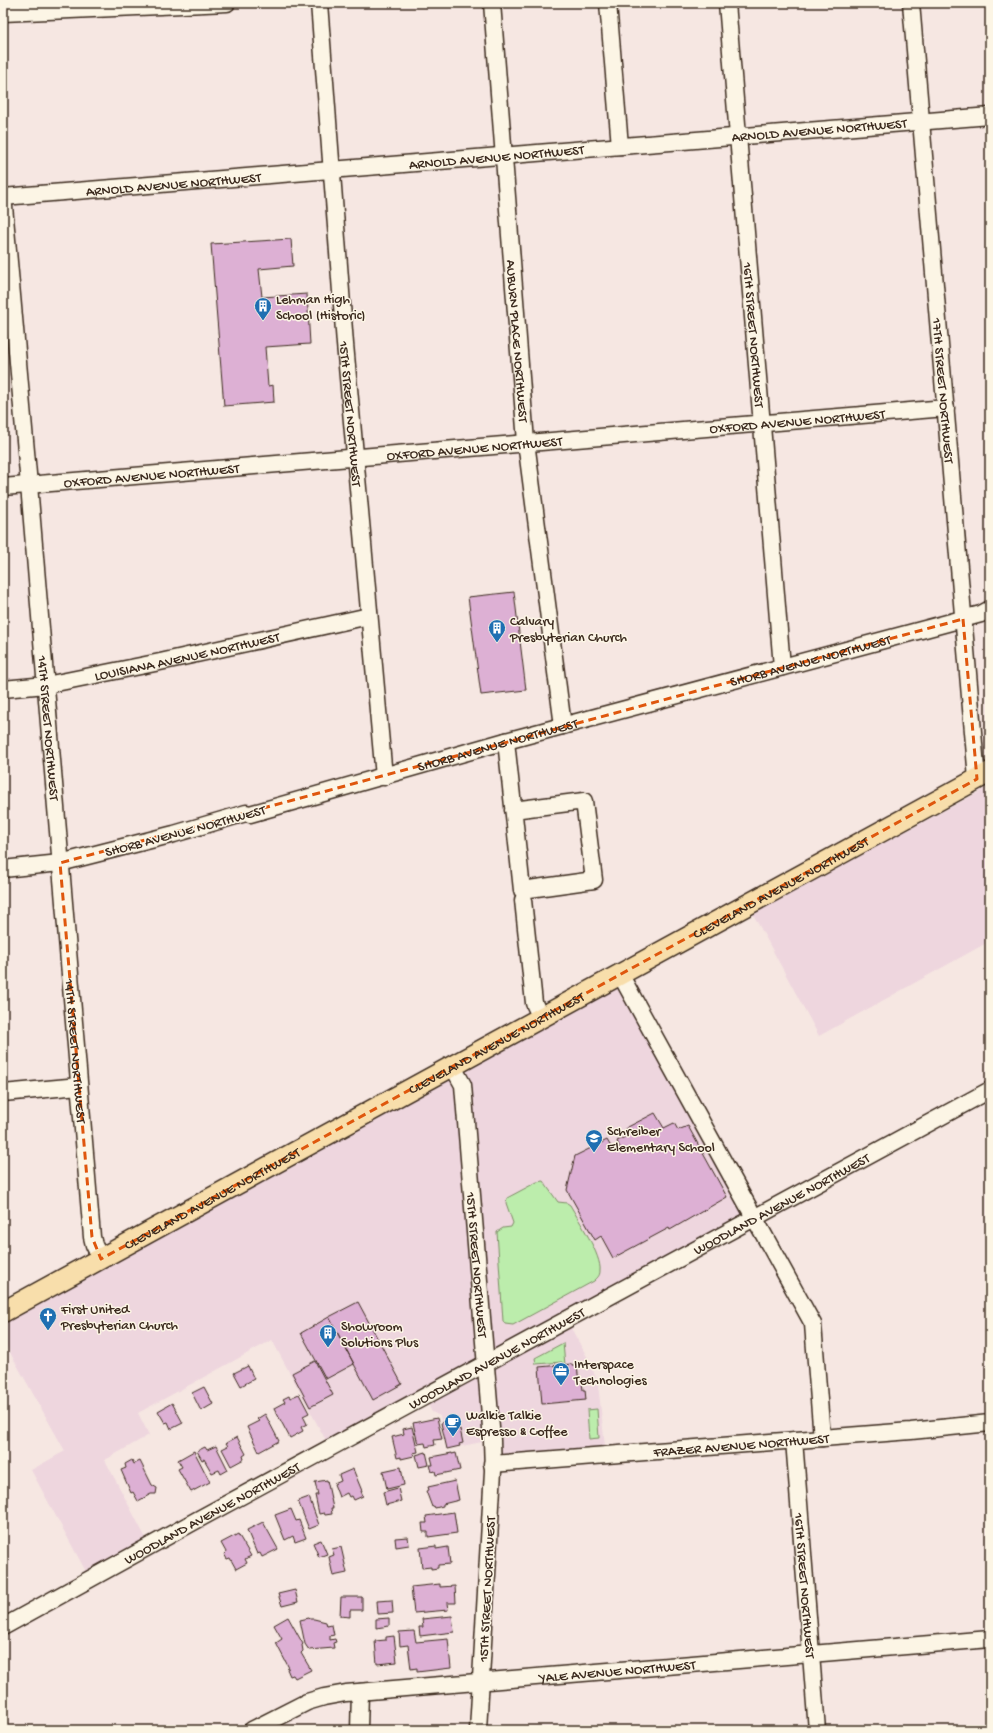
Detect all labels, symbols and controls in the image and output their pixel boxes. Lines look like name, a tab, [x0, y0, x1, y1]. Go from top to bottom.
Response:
street label: ARNOLD AVENUE NORTHWEST	[731, 116, 908, 147]
street label: ARNOLD AVENUE NORTHWEST	[408, 143, 585, 175]
street label: ARNOLD AVENUE NORTHWEST	[85, 170, 263, 202]
street label: AUBURN PLACE NORTHWEST	[501, 259, 531, 424]
street label: 16TH STREET NORTHWEST	[737, 261, 767, 409]
place label: Lehman High School (Historic)	[276, 292, 366, 325]
building icon: Lehman High School (Historic)	[253, 296, 273, 321]
street label: 17TH STREET NORTHWEST	[927, 316, 956, 465]
street label: 15TH STREET NORTHWEST	[334, 340, 364, 488]
street label: OXFORD AVENUE NORTHWEST	[709, 407, 887, 439]
street label: OXFORD AVENUE NORTHWEST	[386, 434, 564, 466]
street label: OXFORD AVENUE NORTHWEST	[63, 461, 241, 493]
place label: Calvary Presbyterian Church	[509, 614, 627, 647]
building icon: Calvary Presbyterian Church	[487, 618, 507, 643]
street label: LOUISIANA AVENUE NORTHWEST	[93, 630, 282, 686]
street label: SHORB AVENUE NORTHWEST	[728, 632, 894, 692]
street label: 14TH STREET NORTHWEST	[32, 654, 61, 802]
street label: SHORB AVENUE NORTHWEST	[416, 716, 581, 777]
street label: SHORB AVENUE NORTHWEST	[103, 803, 268, 862]
street label: CLEVELAND AVENUE NORTHWEST	[691, 834, 873, 944]
street label: 14TH STREET NORTHWEST	[59, 977, 88, 1125]
street label: CLEVELAND AVENUE NORTHWEST	[406, 989, 589, 1099]
place label: Schreiber Elementary School	[607, 1124, 715, 1157]
school or university icon: Schreiber Elementary School	[584, 1128, 604, 1153]
street label: CLEVELAND AVENUE NORTHWEST	[122, 1145, 304, 1255]
street label: WOODLAND AVENUE NORTHWEST	[691, 1151, 874, 1260]
street label: 15TH STREET NORTHWEST	[461, 1191, 490, 1339]
place label: First United Presbyterian Church	[60, 1302, 178, 1335]
street label: WOODLAND AVENUE NORTHWEST	[406, 1305, 589, 1415]
church icon: First United Presbyterian Church	[38, 1306, 58, 1331]
place label: Showroom Solutions Plus	[341, 1319, 419, 1352]
building icon: Showroom Solutions Plus	[318, 1323, 338, 1348]
place label: Interspace Technologies	[573, 1357, 647, 1390]
office icon: Interspace Technologies	[551, 1361, 571, 1386]
place label: Walkie Talkie Espresso & Coffee	[466, 1408, 568, 1441]
cafe icon: Walkie Talkie Espresso & Coffee	[443, 1412, 463, 1437]
street label: FRAZER AVENUE NORTHWEST	[652, 1431, 831, 1462]
street label: WOODLAND AVENUE NORTHWEST	[122, 1459, 304, 1569]
street label: 16TH STREET NORTHWEST	[789, 1511, 817, 1660]
street label: 15TH STREET NORTHWEST	[476, 1515, 501, 1663]
street label: YALE AVENUE NORTHWEST	[537, 1658, 697, 1688]

